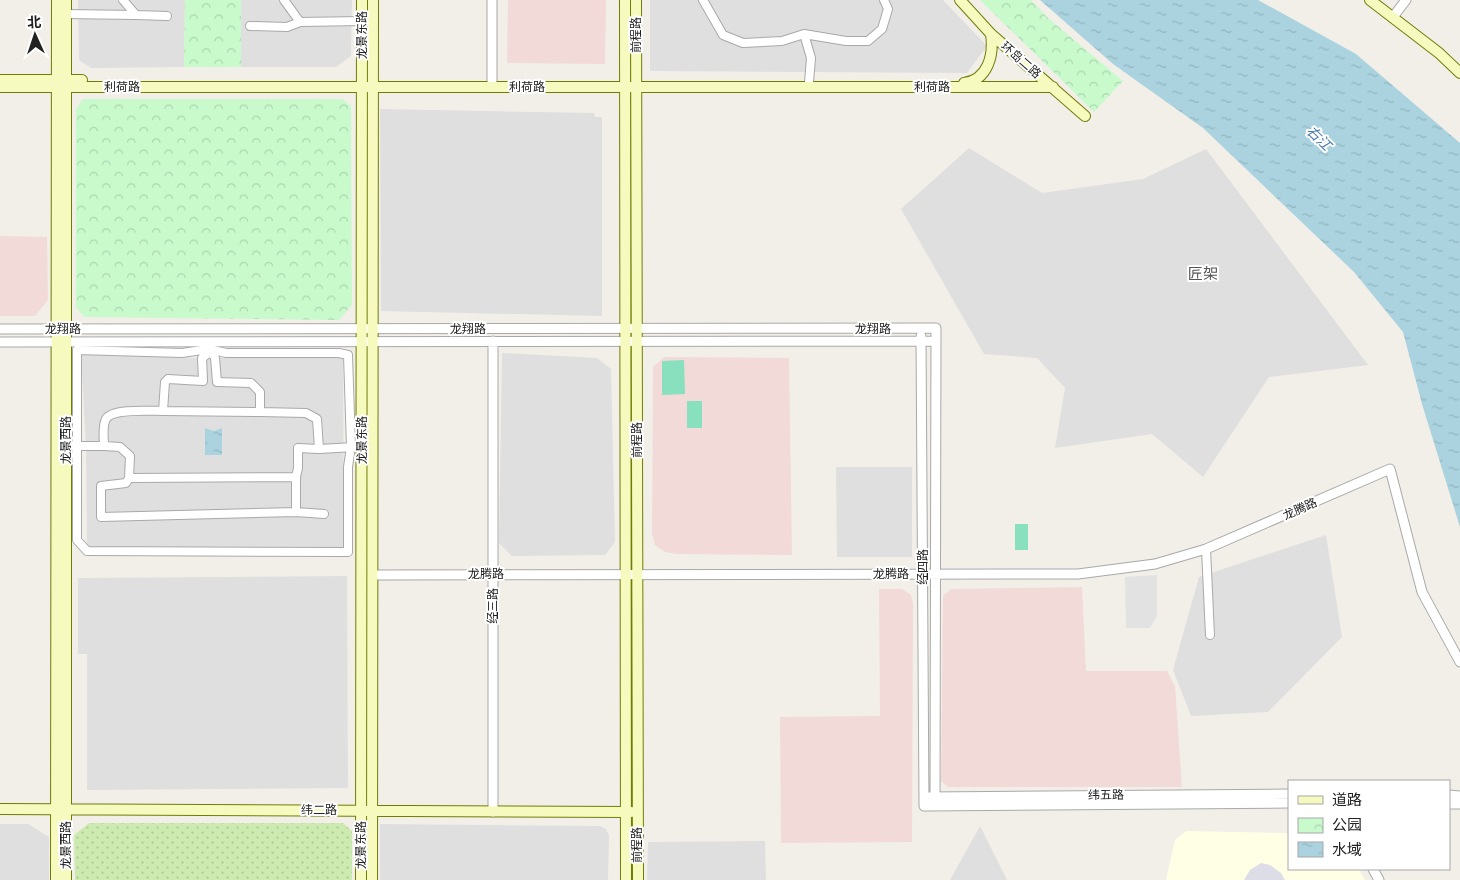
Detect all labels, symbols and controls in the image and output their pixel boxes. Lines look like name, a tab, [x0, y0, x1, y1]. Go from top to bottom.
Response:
north arrow	[10, 10, 60, 60]
street label: 龙景东路	[355, 11, 369, 59]
text: 北	[27, 14, 42, 31]
street label: 前程路	[629, 17, 643, 53]
street label: 环岛二路	[998, 39, 1044, 81]
street label: 利荷路	[104, 80, 140, 94]
street label: 利荷路	[509, 80, 545, 94]
street label: 利荷路	[914, 80, 950, 94]
water label: 右江	[1303, 123, 1336, 156]
district label: 匠架	[1188, 265, 1218, 283]
street label: 龙翔路	[45, 322, 81, 336]
street label: 龙翔路	[450, 322, 486, 336]
street label: 龙翔路	[855, 322, 891, 336]
street label: 龙景西路	[59, 416, 73, 464]
street label: 龙景东路	[355, 416, 369, 464]
street label: 前程路	[630, 422, 644, 458]
street label: 龙腾路	[1281, 495, 1319, 523]
street label: 经四路	[916, 549, 930, 585]
street label: 龙腾路	[468, 567, 504, 581]
street label: 龙腾路	[873, 567, 909, 581]
street label: 经三路	[486, 588, 500, 624]
legend	[1288, 780, 1450, 870]
street label: 纬五路	[1088, 788, 1124, 802]
text: 道路	[1332, 791, 1362, 809]
street label: 纬二路	[301, 803, 337, 817]
text: 公园	[1332, 816, 1362, 834]
street label: 龙景西路	[59, 821, 73, 869]
street label: 龙景东路	[354, 821, 368, 869]
street label: 前程路	[630, 827, 644, 863]
text: 水域	[1332, 841, 1362, 859]

